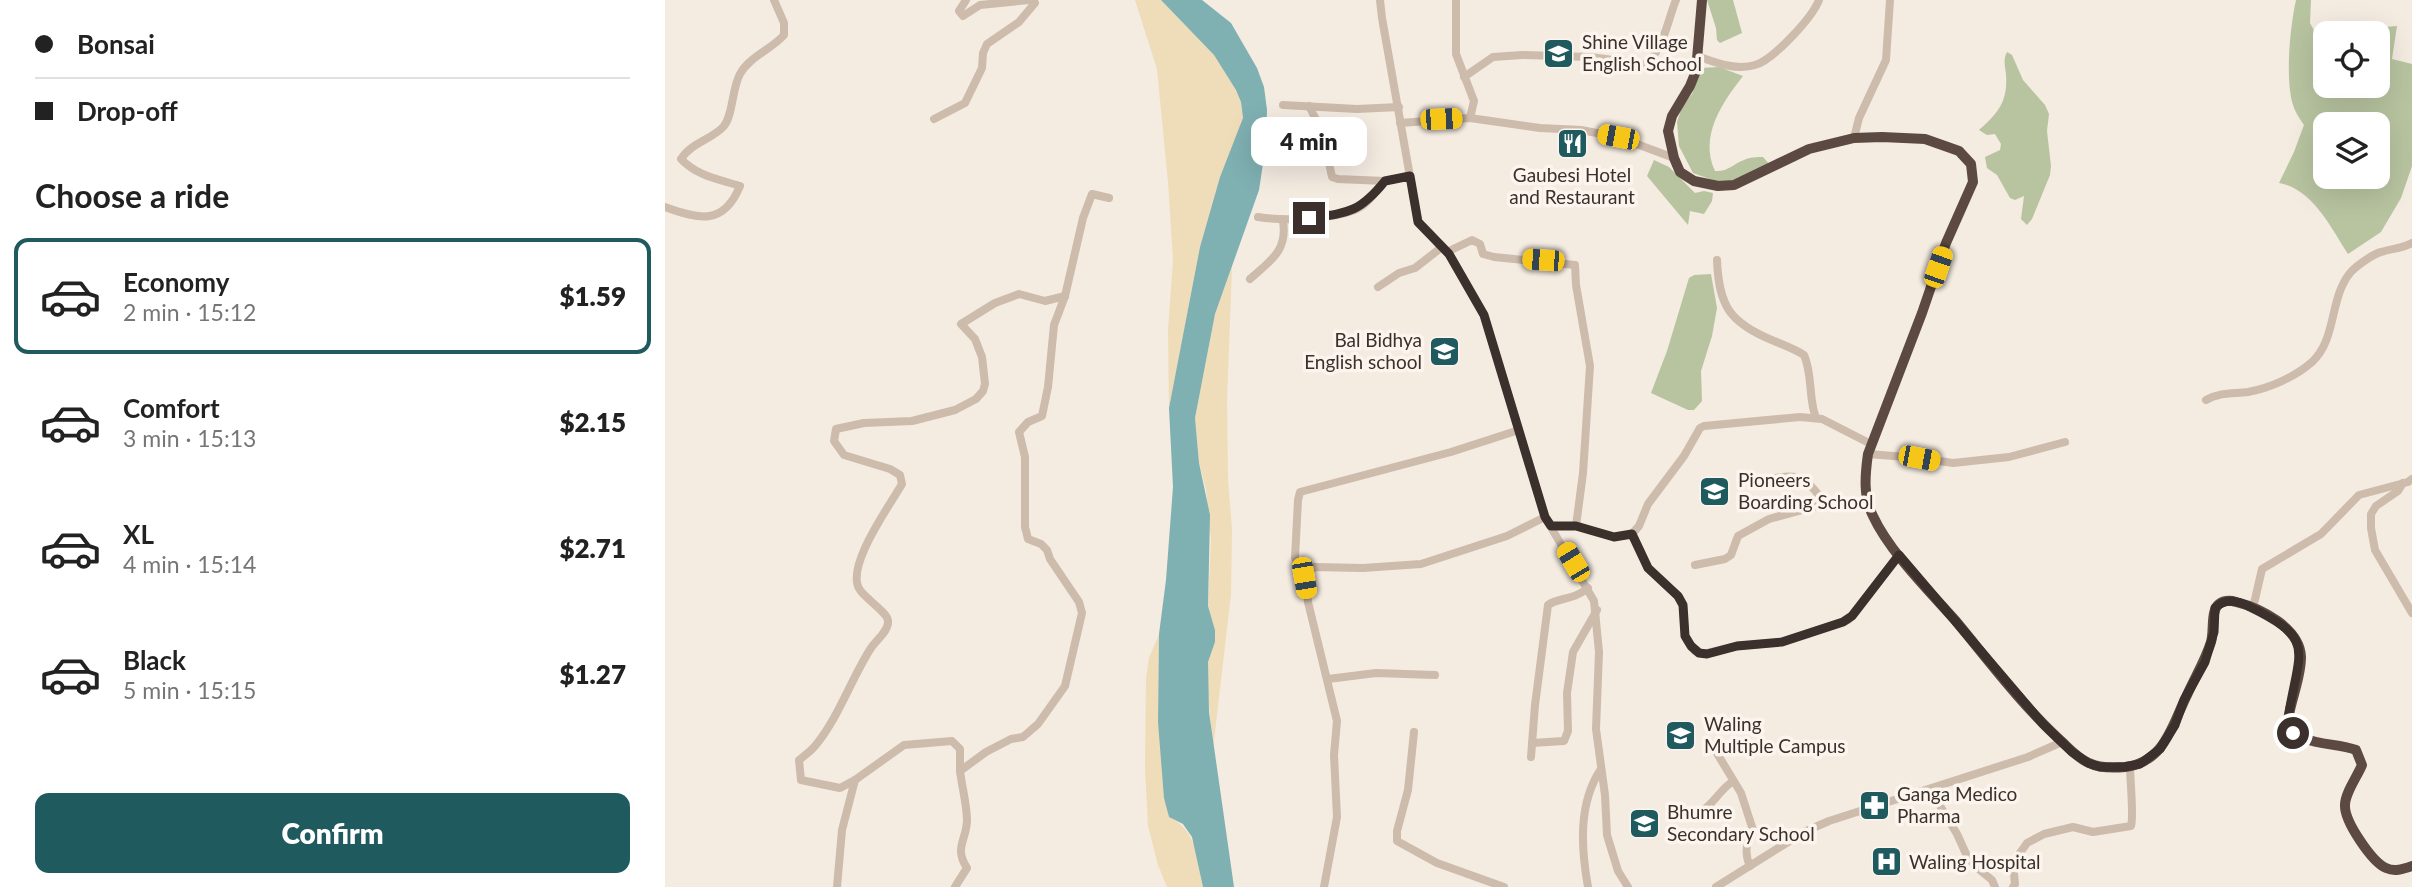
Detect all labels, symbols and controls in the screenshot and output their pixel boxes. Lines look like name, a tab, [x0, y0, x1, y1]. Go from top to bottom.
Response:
map controls	[2313, 21, 2390, 189]
button: locate	[2313, 21, 2390, 98]
text: Bonsai	[77, 28, 155, 60]
place label: Shine Village English School	[1582, 30, 1702, 75]
school or university icon: Shine Village English School	[1542, 36, 1576, 70]
text: Drop-off	[77, 95, 178, 127]
car	[1420, 108, 1463, 130]
button: layers	[2313, 112, 2390, 189]
callout: 4 min	[1251, 116, 1367, 166]
car	[1596, 123, 1641, 151]
text: 4 min	[1280, 127, 1338, 155]
restaurant icon: Gaubesi Hotel and Restaurant	[1555, 127, 1589, 161]
place label: Gaubesi Hotel and Restaurant	[1509, 163, 1635, 208]
text: Choose a ride	[35, 176, 229, 215]
route end	[1293, 202, 1325, 234]
car	[1922, 244, 1955, 290]
car	[1522, 248, 1565, 272]
icon: car	[39, 265, 102, 328]
text: Economy	[123, 266, 229, 298]
text: $1.59	[559, 280, 626, 312]
text: 2 min · 15:12	[123, 298, 256, 326]
place label: Bal Bidhya English school	[1304, 328, 1422, 373]
school or university icon: Bal Bidhya English school	[1428, 334, 1462, 368]
icon: car	[39, 391, 102, 454]
text: Comfort	[123, 392, 220, 424]
text: $2.15	[559, 406, 626, 438]
text: 3 min · 15:13	[123, 424, 256, 452]
car	[1897, 444, 1942, 472]
place label: Pioneers Boarding School	[1738, 468, 1873, 513]
school or university icon: Pioneers Boarding School	[1698, 474, 1732, 508]
icon: car	[39, 517, 102, 580]
text: XL	[123, 518, 154, 550]
text: $2.71	[559, 532, 626, 564]
car	[1554, 539, 1593, 585]
text: 4 min · 15:14	[123, 550, 256, 578]
car	[1291, 555, 1318, 601]
icon: car	[39, 643, 102, 706]
text: Black	[123, 644, 186, 676]
text: $1.27	[559, 658, 626, 690]
text: 5 min · 15:15	[123, 676, 256, 704]
place label: Waling Multiple Campus	[1704, 712, 1846, 757]
route start	[2277, 717, 2309, 749]
school or university icon: Waling Multiple Campus	[1664, 718, 1698, 752]
place label: Ganga Medico Pharma	[1897, 782, 2017, 827]
pharmacy icon: Ganga Medico Pharma	[1857, 788, 1891, 822]
button: Confirm	[35, 793, 630, 873]
place label: Bhumre Secondary School	[1667, 800, 1815, 845]
school or university icon: Bhumre Secondary School	[1627, 806, 1661, 840]
hospital icon: Waling Hospital	[1869, 845, 1903, 879]
place label: Waling Hospital	[1909, 850, 2041, 873]

